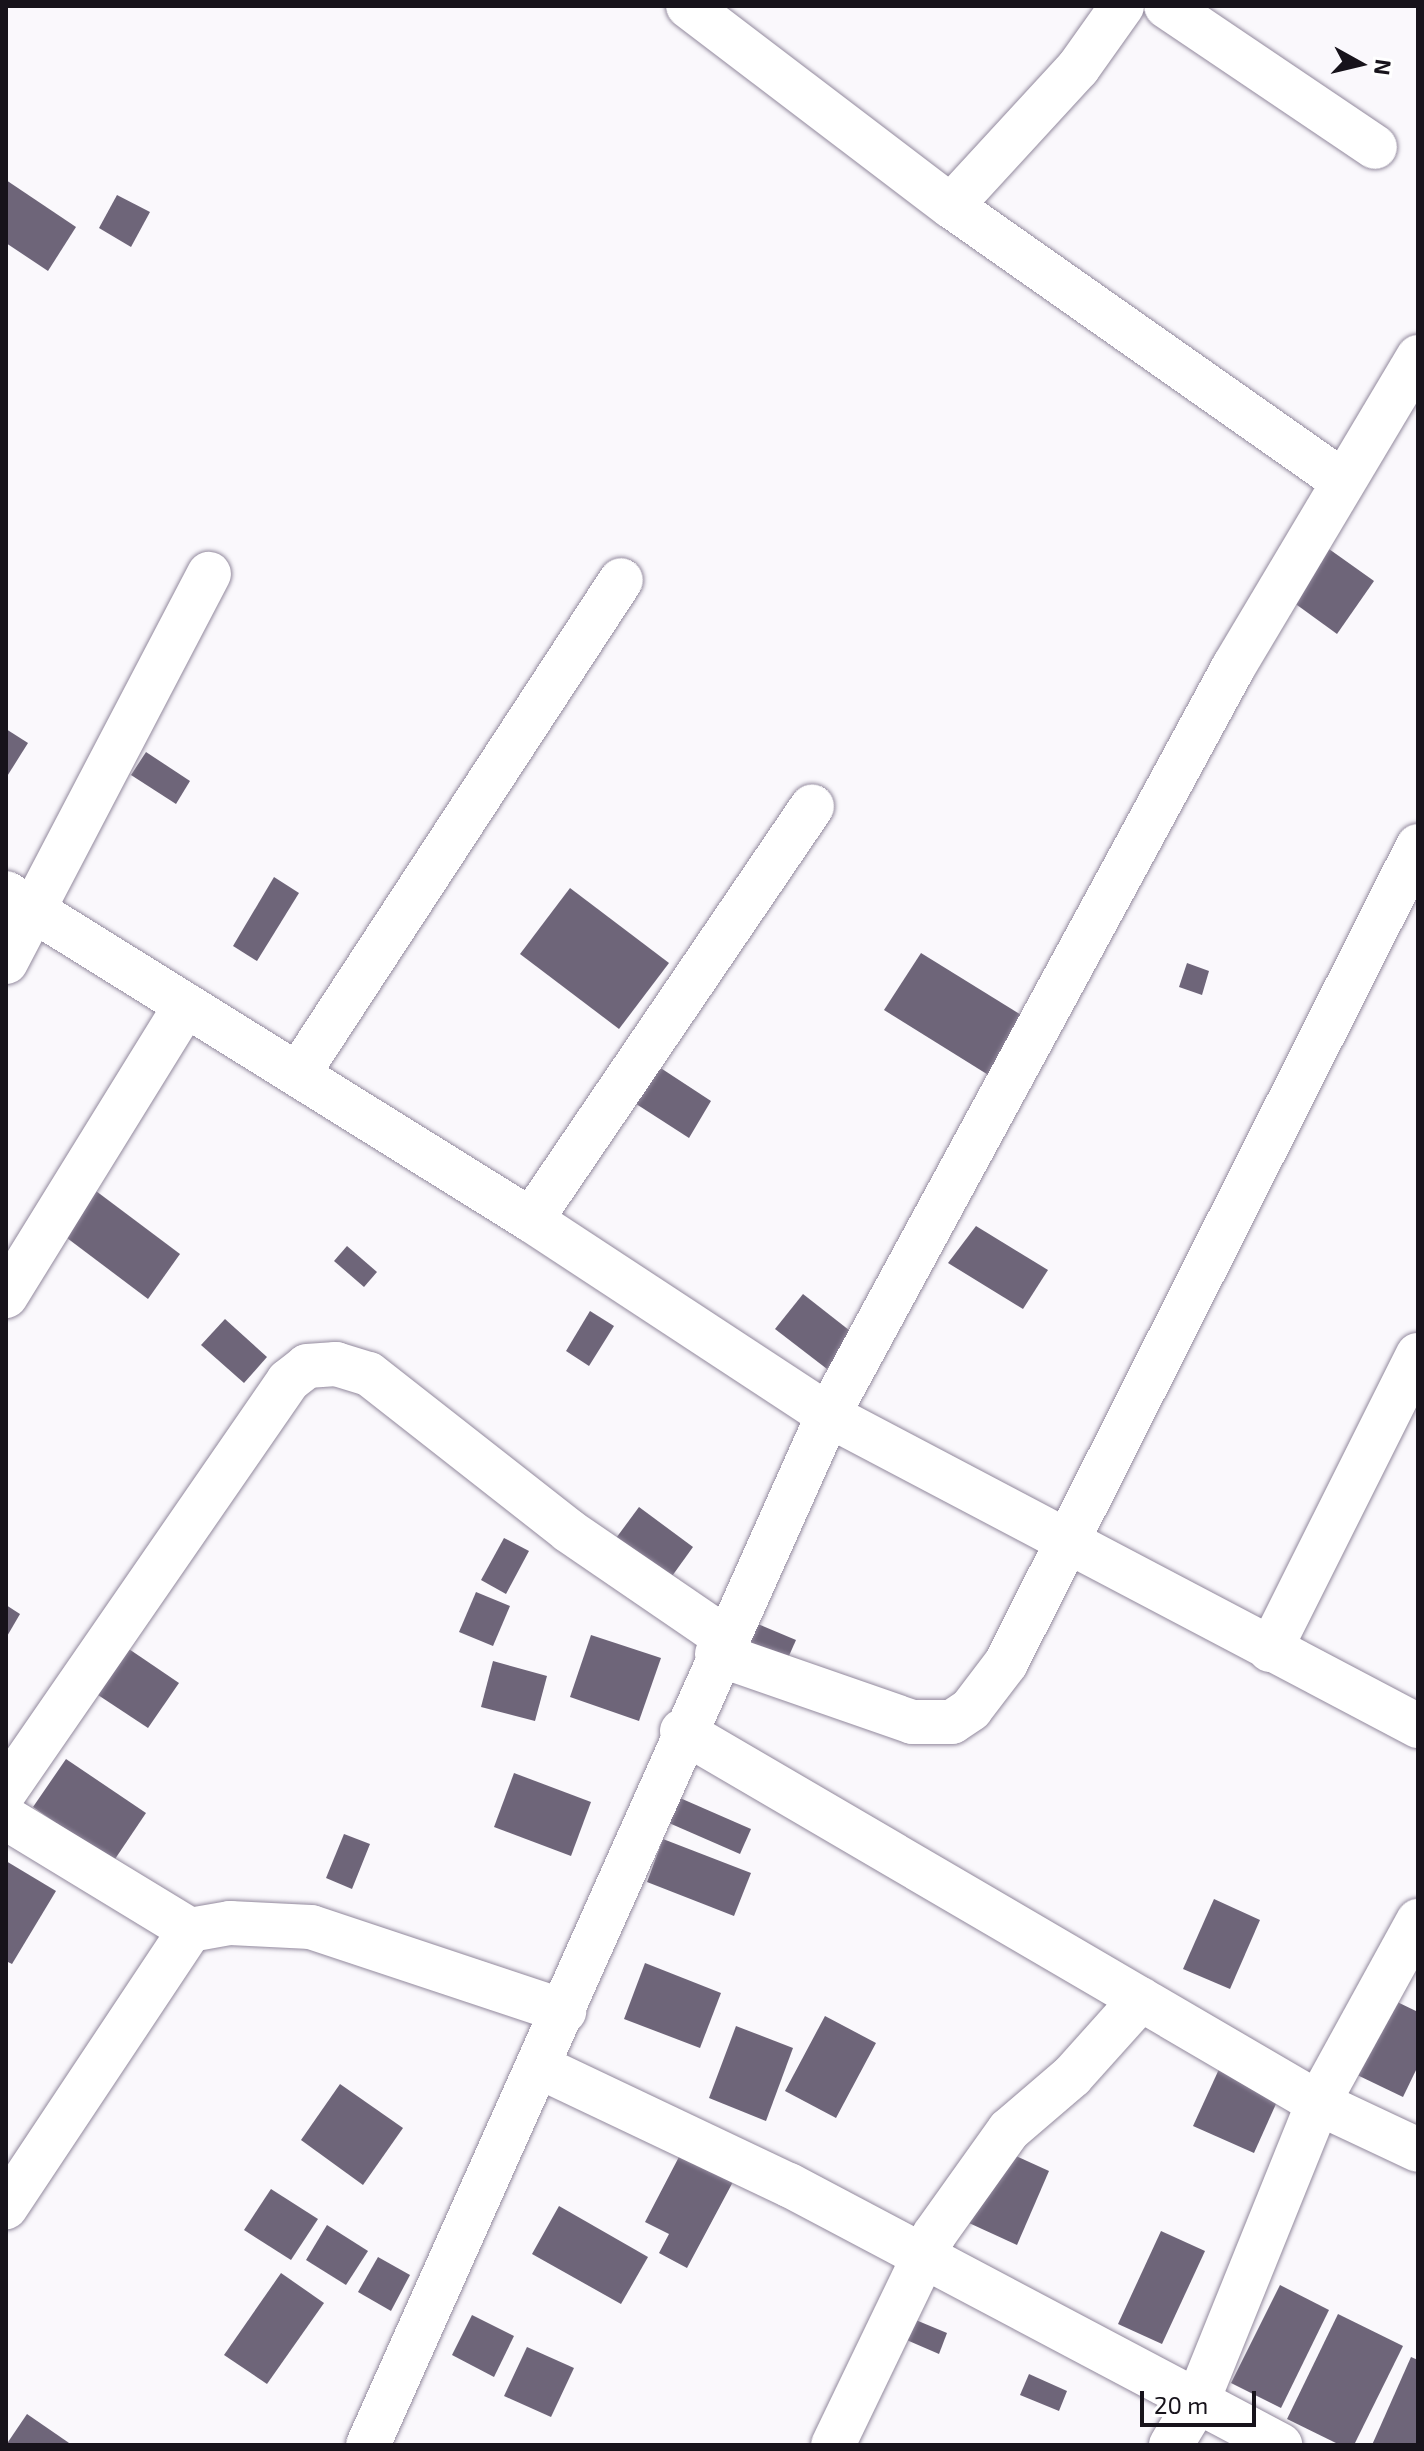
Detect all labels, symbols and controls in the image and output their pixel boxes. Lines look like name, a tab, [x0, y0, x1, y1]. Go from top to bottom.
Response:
north arrow	[1320, 24, 1400, 104]
text: N	[1370, 58, 1398, 77]
scale bar	[1144, 2375, 1260, 2425]
text: 20 m	[1154, 2390, 1208, 2419]

